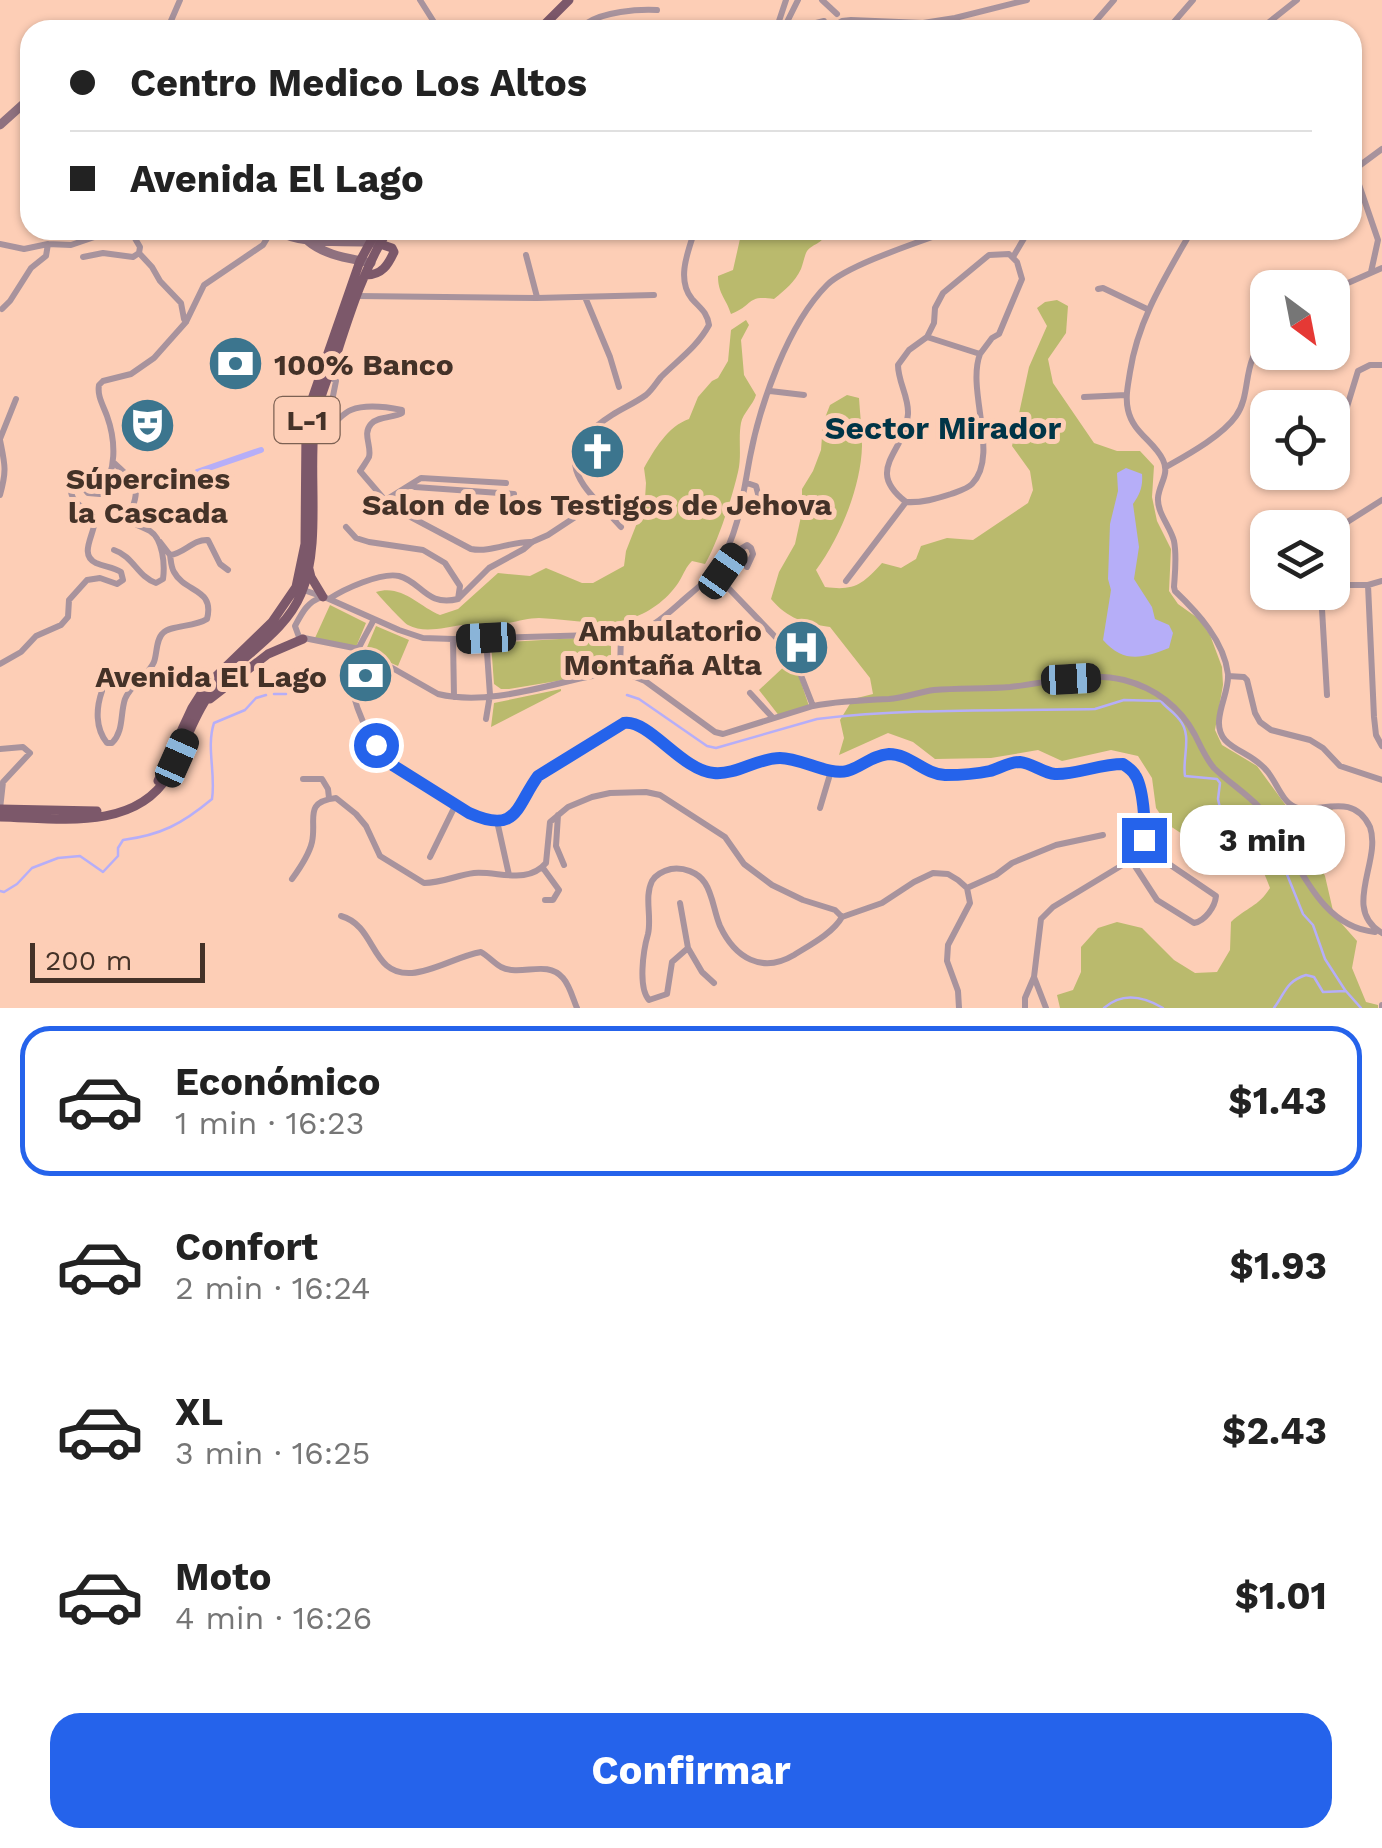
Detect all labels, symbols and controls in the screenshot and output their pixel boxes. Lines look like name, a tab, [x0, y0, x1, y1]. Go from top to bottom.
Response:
text: Centro Medico Los Altos	[130, 61, 587, 105]
text: Avenida El Lago	[130, 157, 424, 201]
north arrow	[1250, 270, 1350, 370]
map controls	[1250, 270, 1350, 610]
bank icon: 100% Banco	[205, 334, 265, 394]
place label: 100% Banco	[274, 347, 454, 382]
button: locate	[1250, 390, 1350, 490]
theatre icon: Súpercines la Cascada	[118, 395, 178, 455]
road number: L-1	[274, 397, 340, 443]
district label: Sector Mirador	[825, 409, 1061, 447]
church icon: Salon de los Testigos de Jehova	[567, 421, 627, 481]
place label: Súpercines la Cascada	[66, 461, 230, 530]
place label: Salon de los Testigos de Jehova	[362, 487, 833, 522]
button: layers	[1250, 510, 1350, 610]
car	[694, 538, 752, 604]
place label: Ambulatorio Montaña Alta	[564, 613, 763, 682]
hospital icon: Ambulatorio Montaña Alta	[771, 617, 831, 677]
car	[455, 621, 517, 655]
bank icon: Avenida El Lago	[336, 646, 396, 706]
place label: Avenida El Lago	[95, 659, 327, 694]
car	[1040, 662, 1102, 696]
route start	[354, 723, 399, 768]
car	[151, 724, 203, 792]
callout: 3 min	[1179, 805, 1344, 875]
route end	[1122, 818, 1167, 863]
text: 3 min	[1219, 821, 1306, 859]
scale bar	[30, 938, 205, 983]
text: 200 m	[45, 944, 132, 977]
icon: car	[55, 1056, 145, 1146]
text: Económico	[175, 1060, 380, 1104]
text: $1.43	[1228, 1079, 1327, 1123]
text: 1 min · 16:23	[175, 1104, 364, 1142]
icon: car	[55, 1221, 145, 1311]
text: Confort	[175, 1225, 318, 1269]
text: $1.93	[1230, 1244, 1327, 1288]
text: 2 min · 16:24	[175, 1269, 370, 1307]
icon: car	[55, 1386, 145, 1476]
text: XL	[175, 1390, 223, 1434]
text: $2.43	[1222, 1409, 1327, 1453]
text: 3 min · 16:25	[175, 1434, 371, 1472]
icon: car	[55, 1551, 145, 1641]
text: Moto	[175, 1555, 271, 1599]
text: $1.01	[1235, 1574, 1327, 1618]
text: 4 min · 16:26	[175, 1599, 372, 1637]
button: Confirmar	[50, 1713, 1332, 1828]

